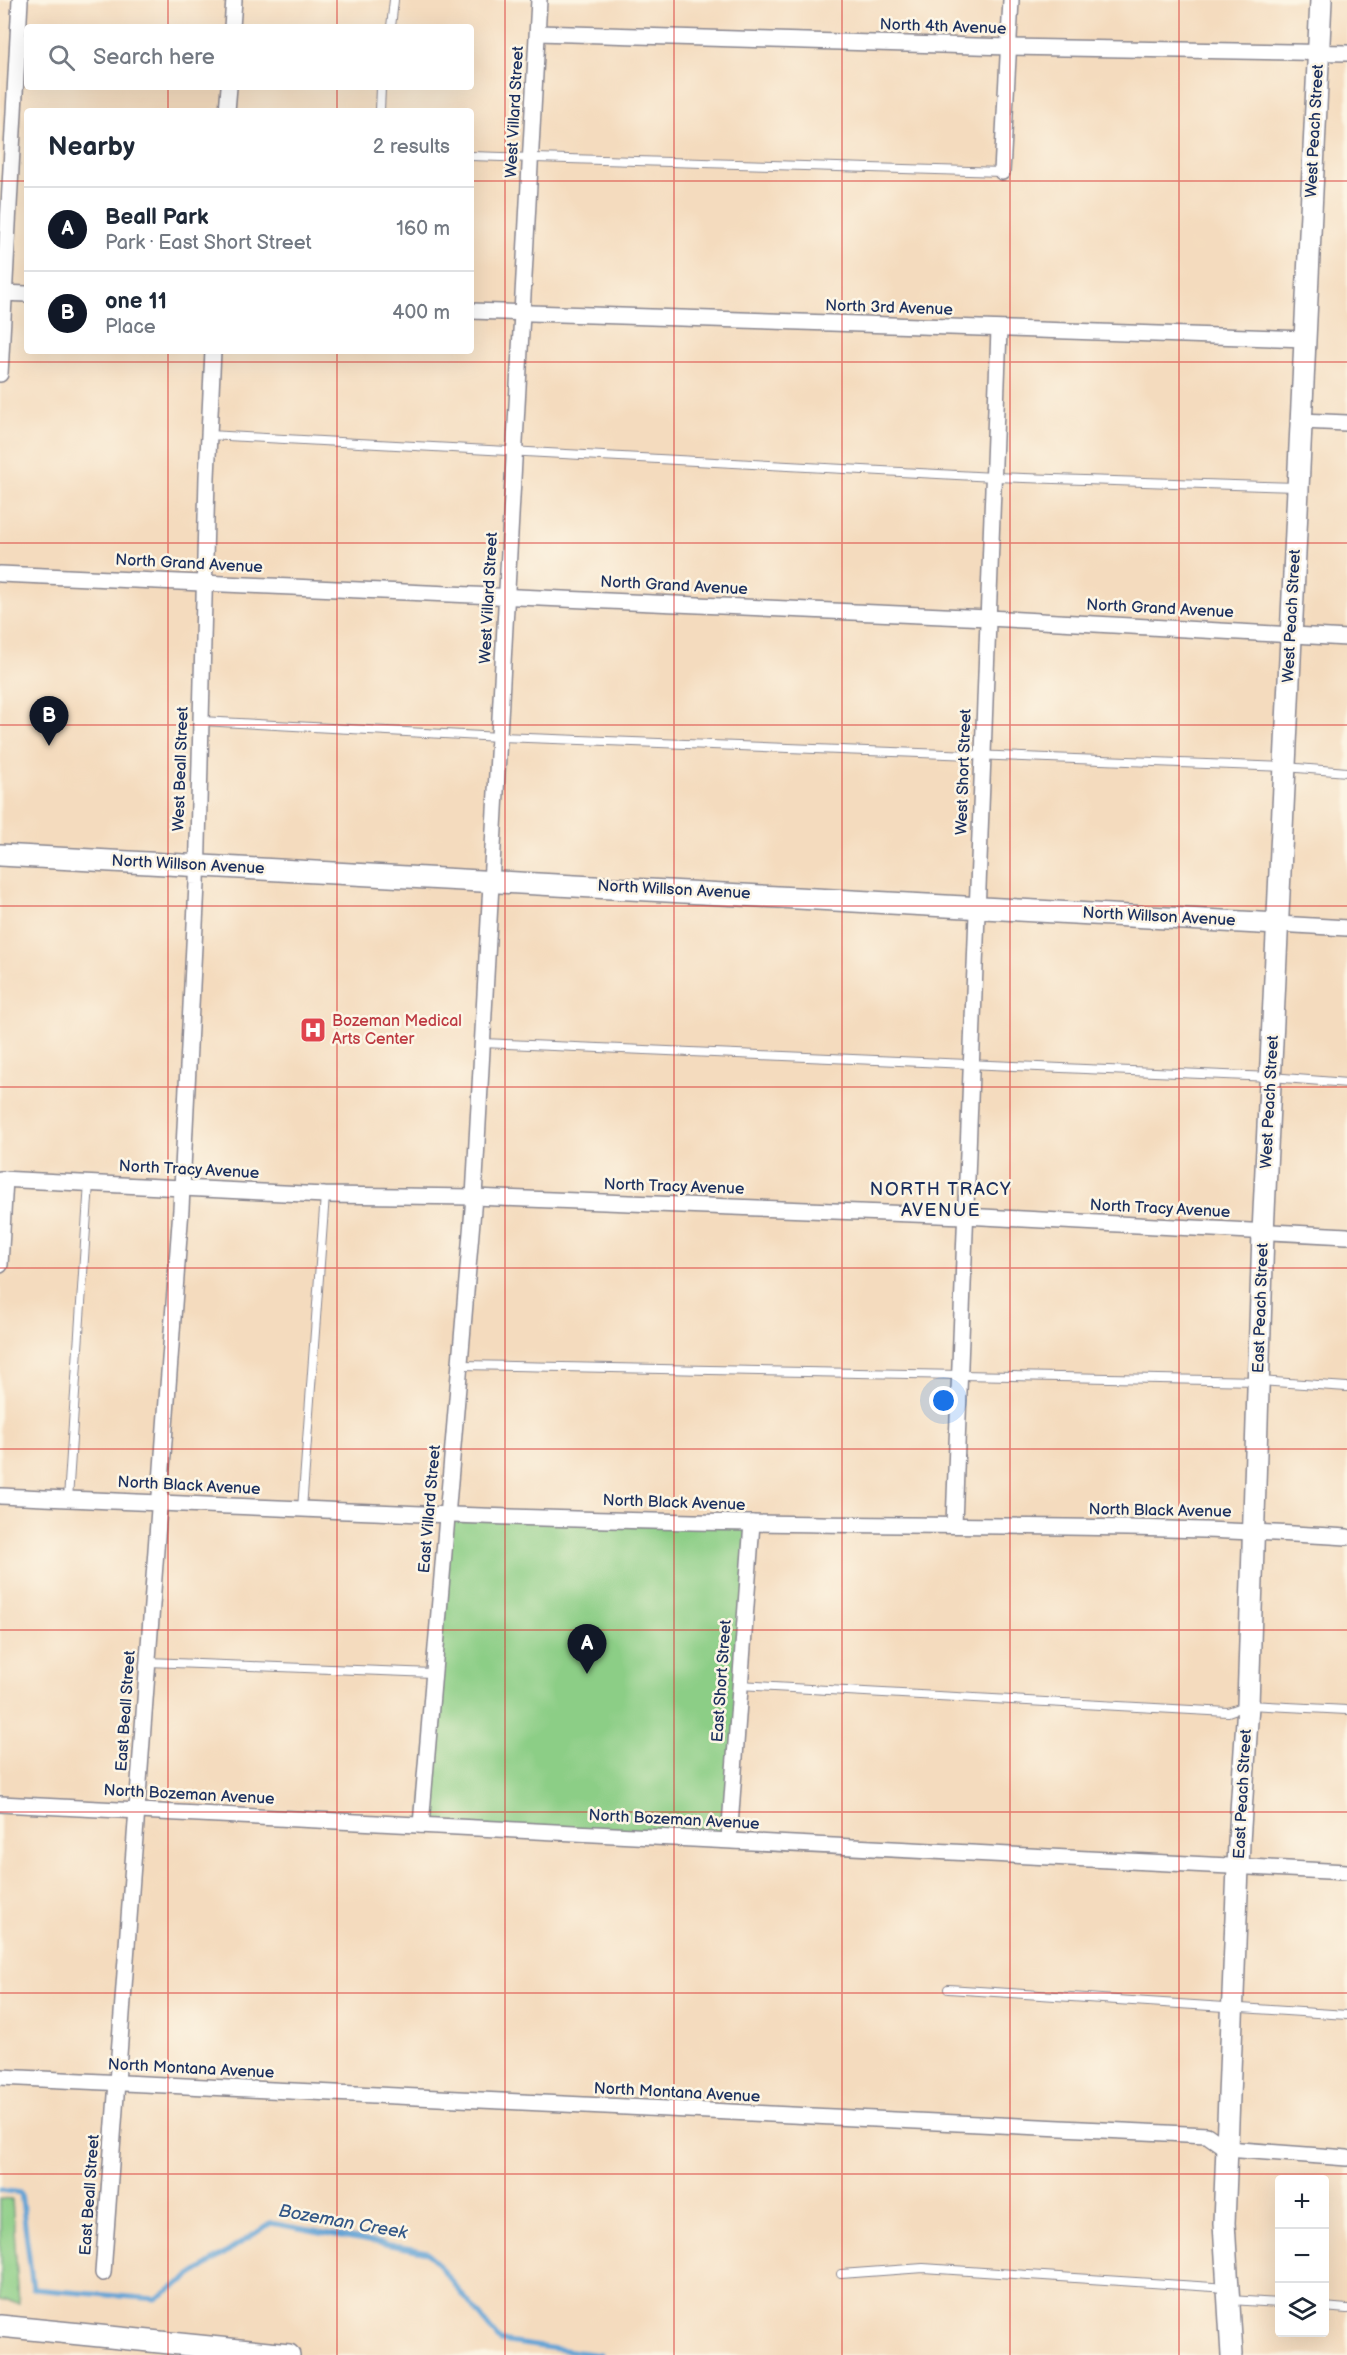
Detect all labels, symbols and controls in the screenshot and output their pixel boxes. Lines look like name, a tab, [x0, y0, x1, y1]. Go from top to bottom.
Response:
street label: North 4th Avenue	[879, 15, 1007, 39]
search box	[24, 24, 474, 90]
icon: search	[45, 41, 78, 74]
text: Search here	[93, 44, 215, 71]
street label: West Villard Street	[502, 45, 528, 178]
street label: West Peach Street	[1302, 64, 1328, 198]
text: Nearby	[48, 132, 135, 163]
text: 2 results	[373, 135, 450, 159]
text: Beall Park	[105, 204, 209, 231]
text: A	[61, 217, 74, 241]
text: 160 m	[396, 217, 450, 241]
text: Park · East Short Street	[105, 231, 312, 255]
text: one 11	[105, 288, 167, 315]
street label: North 3rd Avenue	[825, 296, 954, 320]
text: B	[60, 301, 75, 325]
text: 400 m	[392, 301, 450, 325]
text: Place	[105, 315, 156, 339]
street label: West Villard Street	[476, 531, 502, 664]
street label: West Peach Street	[1279, 549, 1305, 683]
street label: North Grand Avenue	[115, 551, 264, 577]
street label: North Grand Avenue	[600, 573, 749, 599]
street label: North Grand Avenue	[1086, 596, 1235, 622]
pin: B	[29, 696, 68, 746]
street label: West Beall Street	[169, 706, 193, 832]
street label: West Short Street	[952, 708, 976, 836]
street label: North Willson Avenue	[111, 852, 266, 879]
street label: North Willson Avenue	[597, 877, 752, 904]
street label: North Willson Avenue	[1082, 904, 1237, 931]
place label: Bozeman Medical Arts Center	[332, 1012, 462, 1049]
hospital icon: Bozeman Medical Arts Center	[298, 1015, 328, 1045]
street label: West Peach Street	[1257, 1035, 1283, 1169]
street label: North Tracy Avenue	[118, 1157, 260, 1183]
street label: North Tracy Avenue	[603, 1175, 745, 1199]
district label: NORTH TRACY AVENUE	[870, 1179, 1012, 1221]
street label: North Tracy Avenue	[1089, 1196, 1231, 1222]
street label: East Peach Street	[1249, 1243, 1273, 1373]
your location	[929, 1386, 958, 1415]
street label: East Villard Street	[415, 1444, 445, 1574]
street label: North Black Avenue	[117, 1473, 261, 1499]
street label: North Black Avenue	[602, 1491, 746, 1515]
street label: North Black Avenue	[1088, 1500, 1232, 1522]
street label: East Short Street	[708, 1619, 736, 1743]
pin: A	[568, 1624, 606, 1674]
street label: East Beall Street	[112, 1650, 140, 1772]
street label: East Peach Street	[1230, 1729, 1256, 1859]
street label: North Bozeman Avenue	[103, 1781, 276, 1809]
street label: North Bozeman Avenue	[588, 1806, 761, 1834]
street label: North Montana Avenue	[107, 2055, 275, 2083]
street label: North Montana Avenue	[593, 2079, 761, 2107]
street label: East Beall Street	[76, 2134, 104, 2256]
map controls	[1275, 2175, 1329, 2337]
button: +	[1275, 2175, 1329, 2229]
water label: Bozeman Creek	[277, 2200, 410, 2244]
button: −	[1275, 2229, 1329, 2283]
button: layers	[1275, 2283, 1329, 2337]

